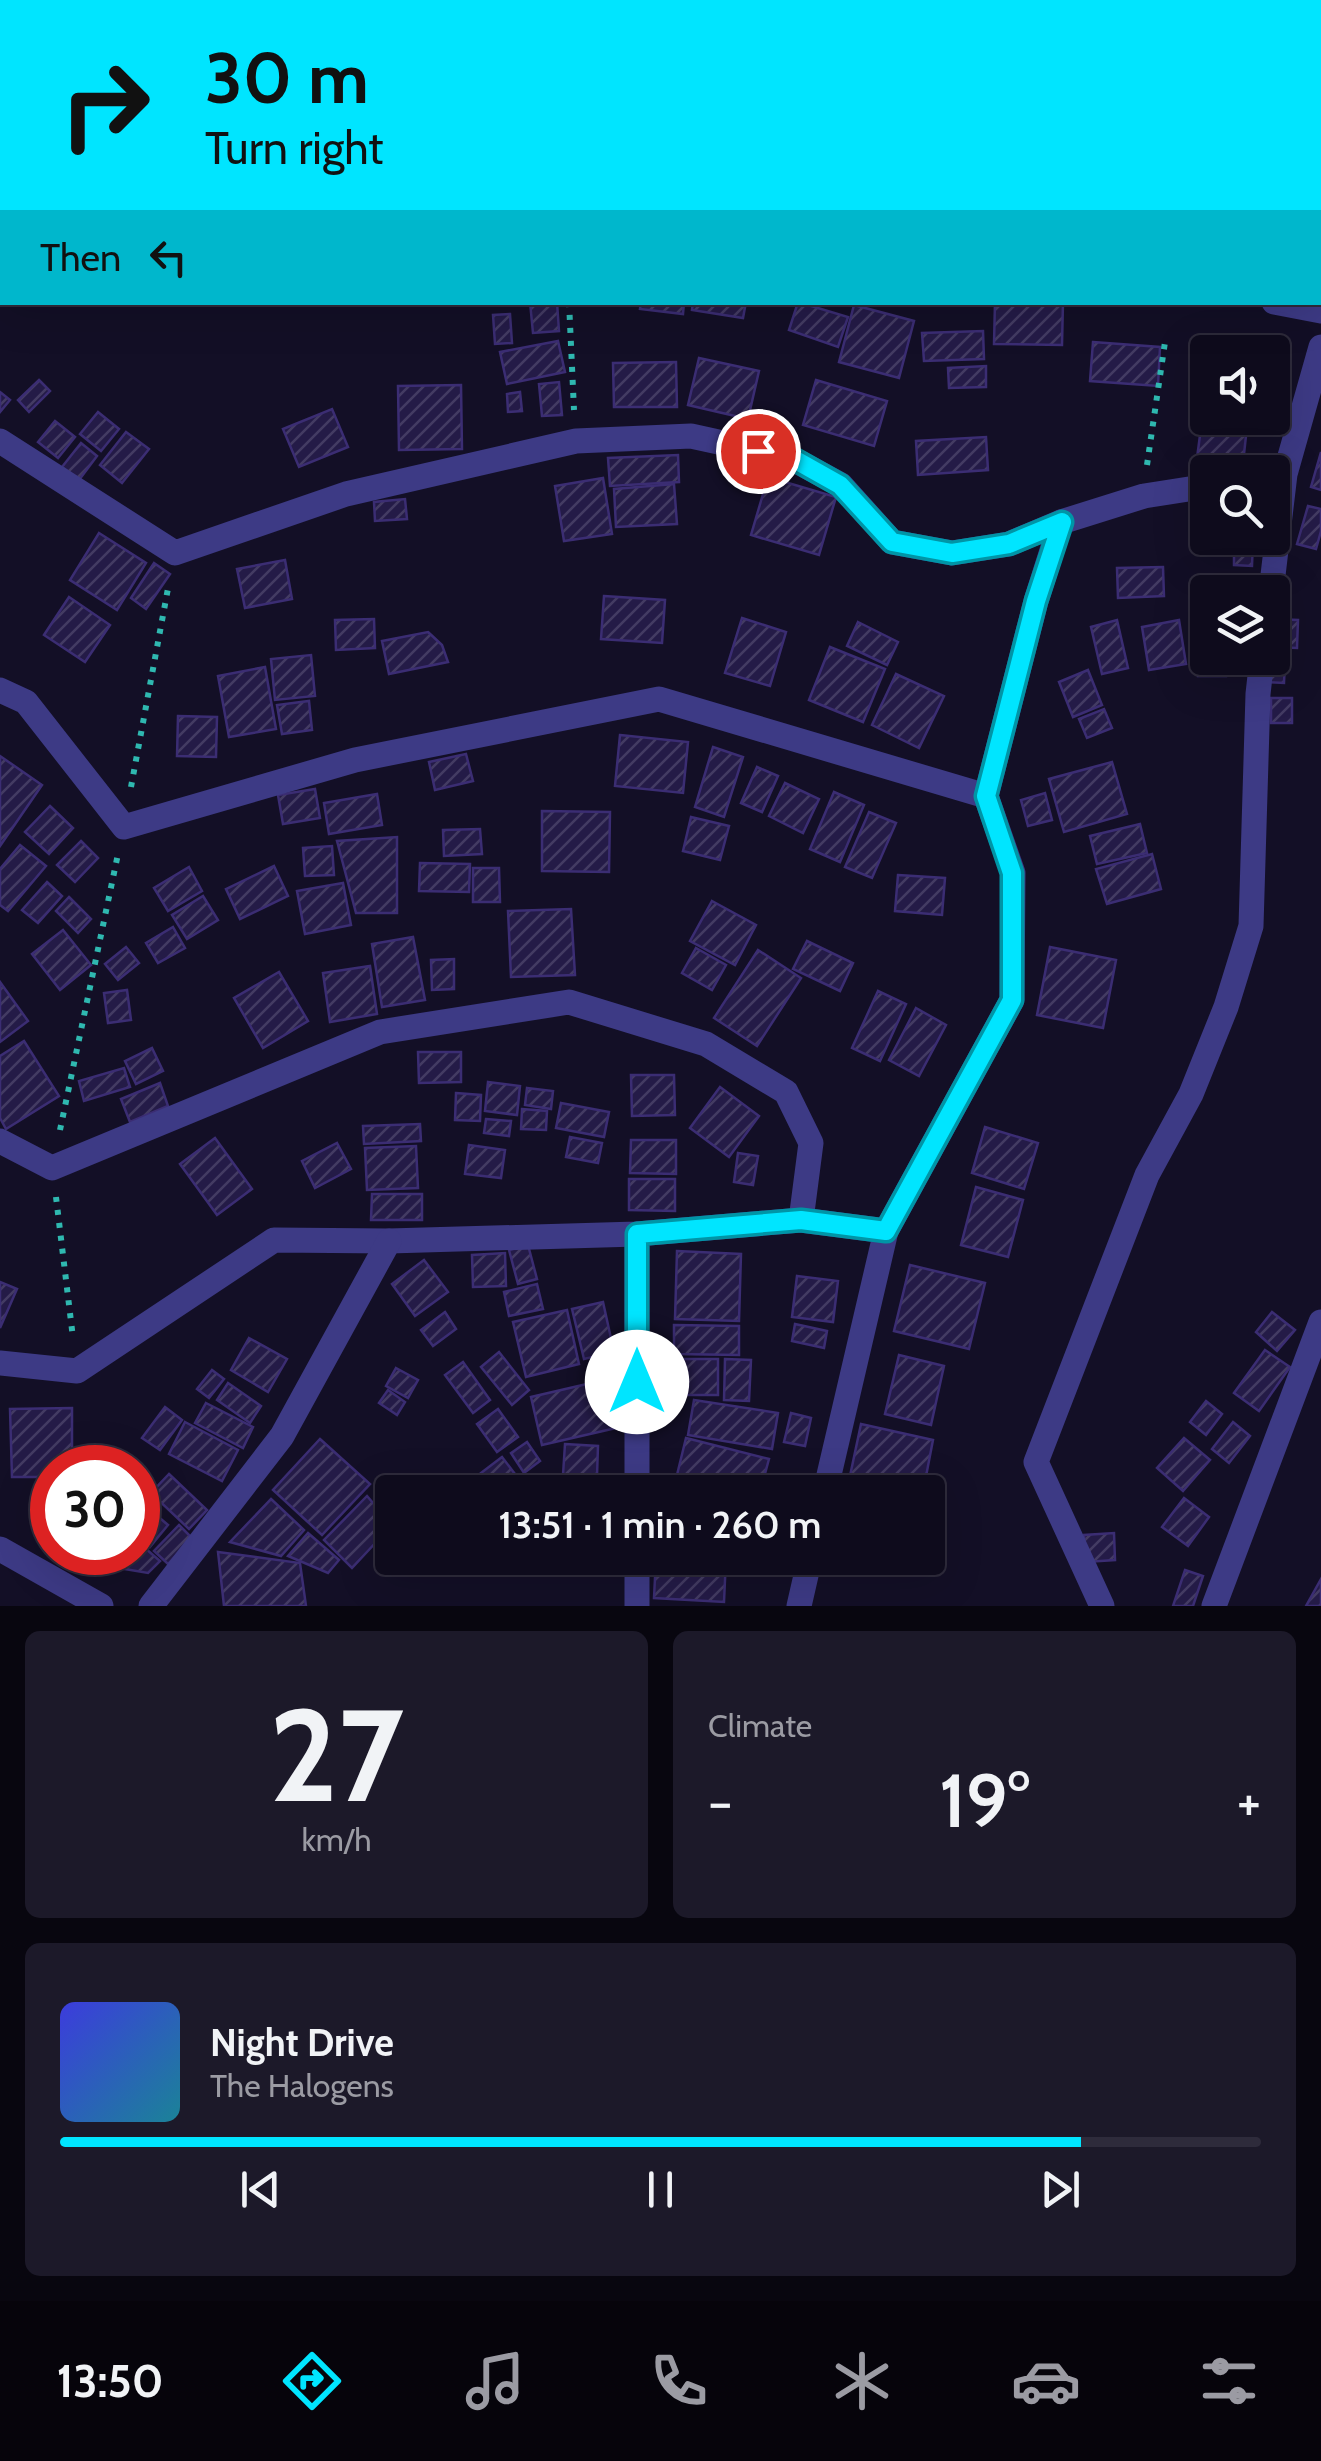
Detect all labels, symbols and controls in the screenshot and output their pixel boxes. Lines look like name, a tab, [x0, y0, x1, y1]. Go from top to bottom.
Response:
text: 30 m	[205, 35, 369, 121]
icon: right	[40, 40, 170, 170]
text: Turn right	[205, 121, 384, 175]
icon: left	[141, 230, 196, 285]
text: Then	[40, 234, 121, 281]
map controls	[1190, 335, 1290, 675]
button: sound	[1190, 335, 1290, 435]
pin	[716, 409, 801, 494]
icon: arrive	[731, 424, 786, 479]
button: search	[1190, 455, 1290, 555]
button: layers	[1190, 575, 1290, 675]
position arrow	[585, 1330, 689, 1434]
speed limit sign: 30	[30, 1445, 160, 1575]
text: 13:51 · 1 min · 260 m	[499, 1501, 821, 1548]
text: 27	[269, 1676, 404, 1834]
text: Climate	[708, 1706, 812, 1745]
text: 19°	[939, 1755, 1030, 1846]
text: −	[708, 1768, 732, 1835]
text: +	[1237, 1768, 1261, 1835]
text: km/h	[301, 1820, 372, 1859]
text: Night Drive	[210, 2019, 394, 2066]
text: The Halogens	[210, 2066, 394, 2105]
icon: previous	[233, 2162, 288, 2217]
icon: pause	[633, 2162, 688, 2217]
icon: next	[1033, 2162, 1088, 2217]
icon: directions	[277, 2346, 347, 2416]
icon: music	[460, 2346, 530, 2416]
icon: phone	[644, 2346, 714, 2416]
icon: climate	[827, 2346, 897, 2416]
icon: car	[1011, 2346, 1081, 2416]
icon: filters	[1194, 2346, 1264, 2416]
text: 13:50	[57, 2354, 164, 2408]

